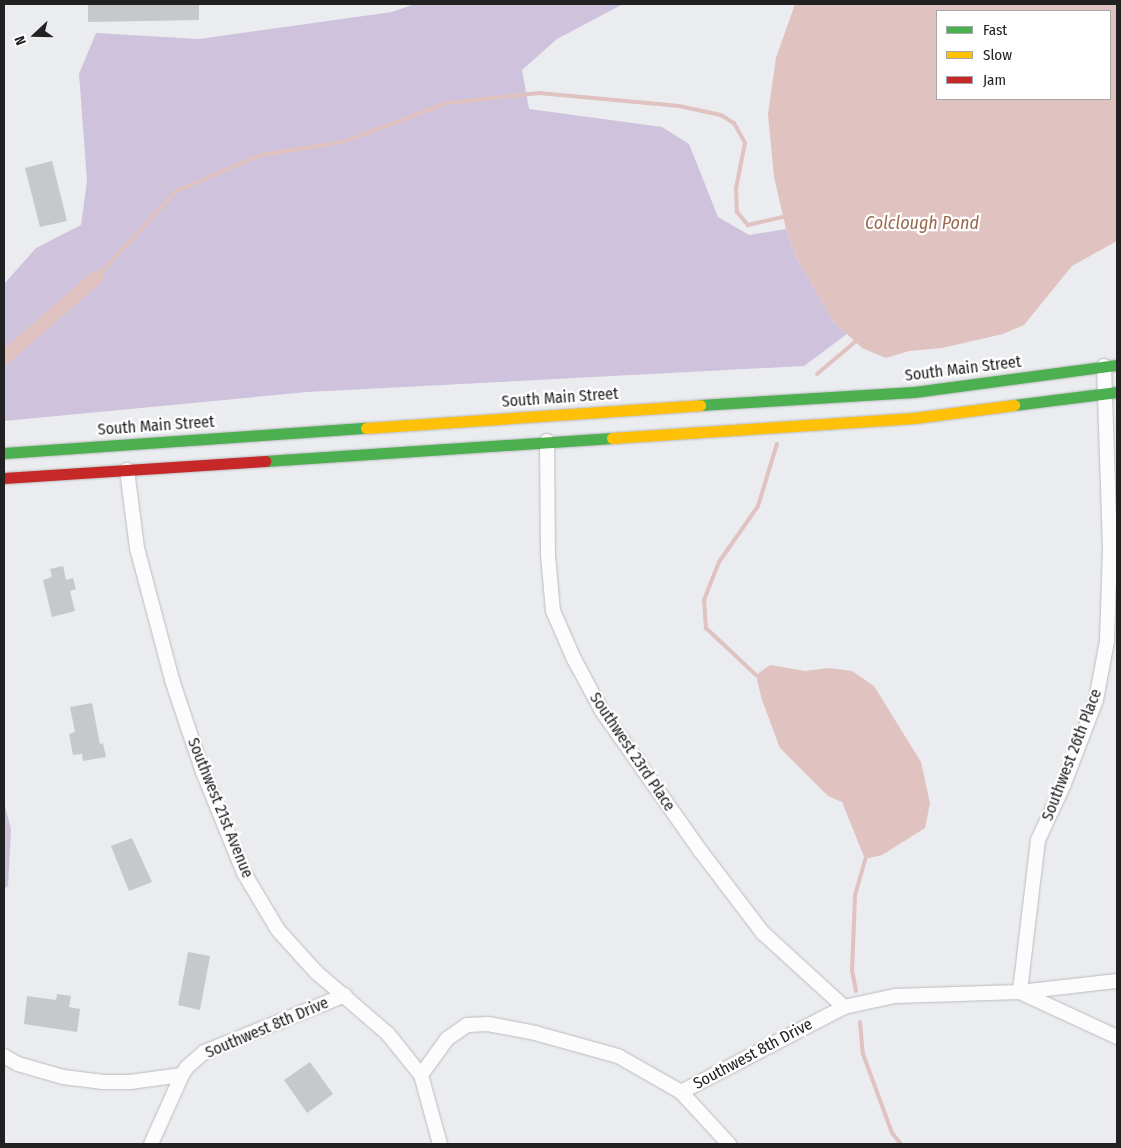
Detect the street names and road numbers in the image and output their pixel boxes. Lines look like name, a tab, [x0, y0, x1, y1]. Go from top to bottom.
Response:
street label: South Main Street	[904, 352, 1022, 386]
street label: South Main Street	[501, 384, 619, 412]
street label: South Main Street	[97, 412, 215, 440]
street label: Southwest 26th Place	[1038, 686, 1106, 824]
street label: Southwest 23rd Place	[585, 689, 679, 815]
street label: Southwest 21st Avenue	[183, 735, 257, 881]
street label: Southwest 8th Drive	[203, 993, 331, 1063]
street label: Southwest 8th Drive	[690, 1015, 816, 1093]

